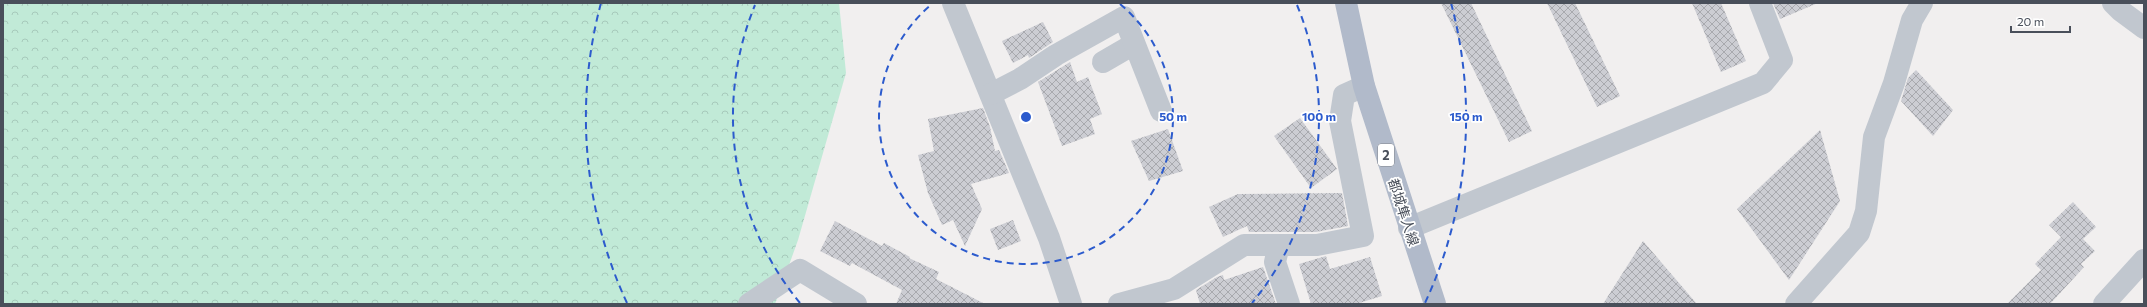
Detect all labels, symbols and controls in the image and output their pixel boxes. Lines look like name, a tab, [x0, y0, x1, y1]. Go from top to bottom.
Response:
scale bar	[2011, 8, 2070, 34]
text: 20 m	[2017, 14, 2044, 28]
text: 50 m	[1159, 109, 1187, 123]
text: 100 m	[1302, 109, 1336, 123]
text: 150 m	[1449, 109, 1483, 123]
centre of rings	[1019, 110, 1033, 124]
road number: 2	[1378, 144, 1394, 166]
street label: 都城隼人線	[1385, 176, 1423, 248]

